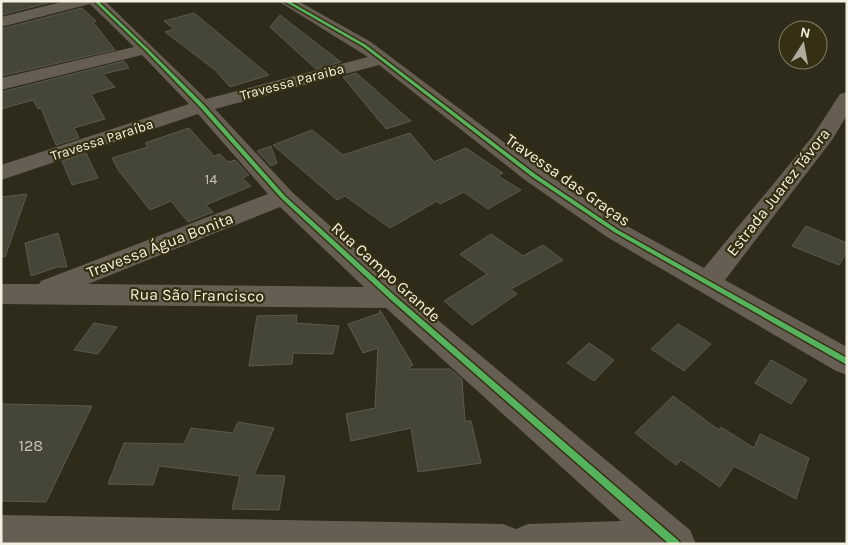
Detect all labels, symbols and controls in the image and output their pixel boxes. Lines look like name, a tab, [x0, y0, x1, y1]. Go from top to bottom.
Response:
north arrow	[778, 20, 828, 70]
text: N	[799, 23, 812, 42]
street label: Travessa Paraiba	[238, 60, 346, 104]
street label: Travessa Paraíba	[48, 115, 156, 165]
street label: Estrada Juarez Távora	[722, 124, 834, 260]
street label: Travessa das Graças	[502, 130, 634, 230]
house number: 14	[205, 171, 217, 188]
street label: Travessa Água Bonita	[84, 208, 236, 282]
street label: Rua Campo Grande	[328, 218, 444, 326]
street label: Rua São Francisco	[130, 284, 264, 306]
house number: 128	[19, 436, 43, 455]

